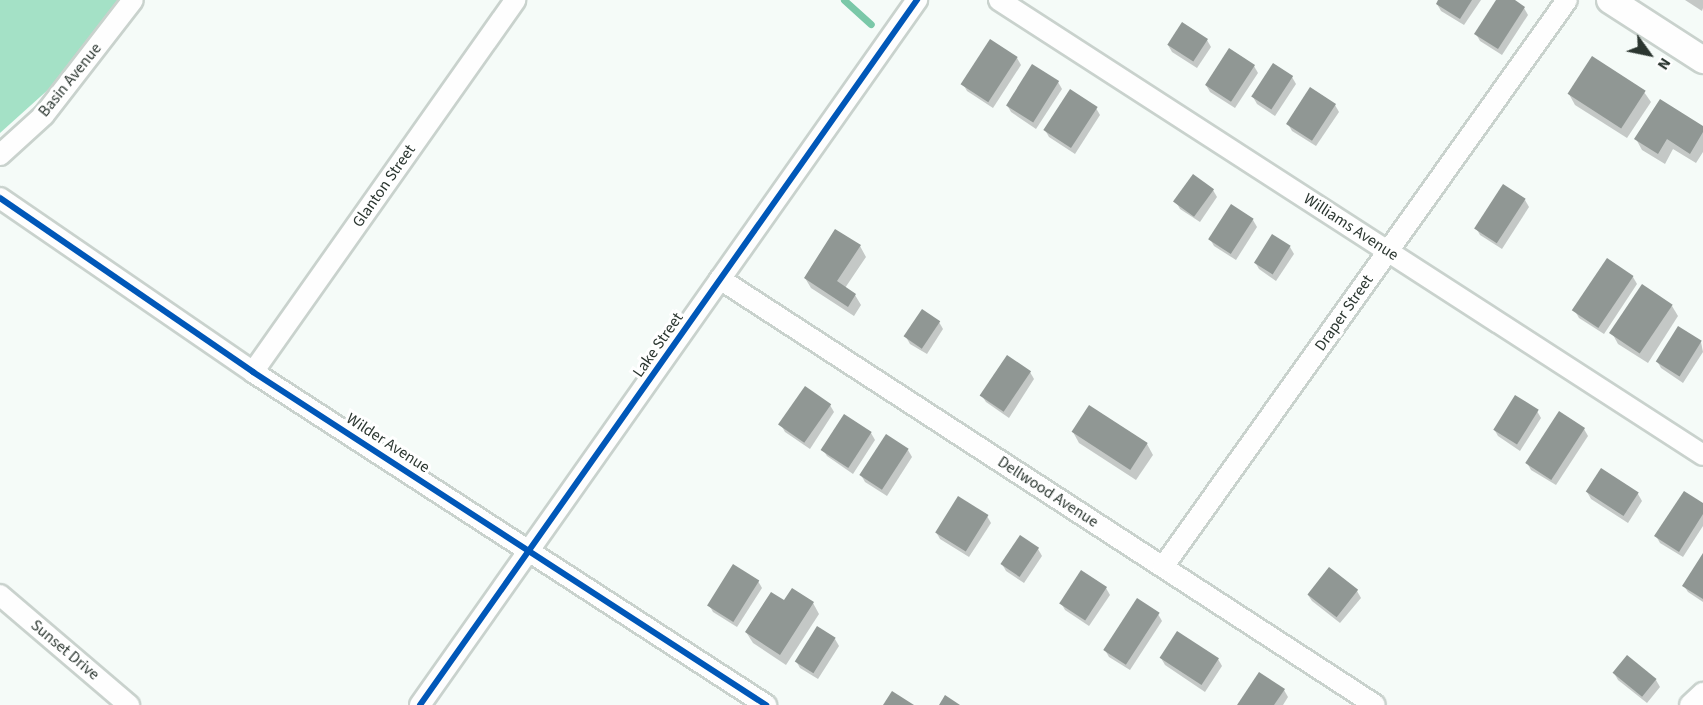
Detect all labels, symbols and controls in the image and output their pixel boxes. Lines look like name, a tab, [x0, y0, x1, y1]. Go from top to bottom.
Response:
north arrow	[1619, 24, 1679, 84]
street label: Basin Avenue	[34, 39, 106, 121]
text: N	[1652, 53, 1676, 74]
street label: Glanton Street	[348, 141, 420, 231]
street label: Williams Avenue	[1300, 189, 1402, 265]
street label: Draper Street	[1311, 271, 1377, 355]
street label: Lake Street	[629, 309, 687, 381]
street label: Wilder Avenue	[343, 409, 433, 477]
street label: Dellwood Avenue	[994, 452, 1102, 532]
street label: Sunset Drive	[27, 616, 103, 684]

